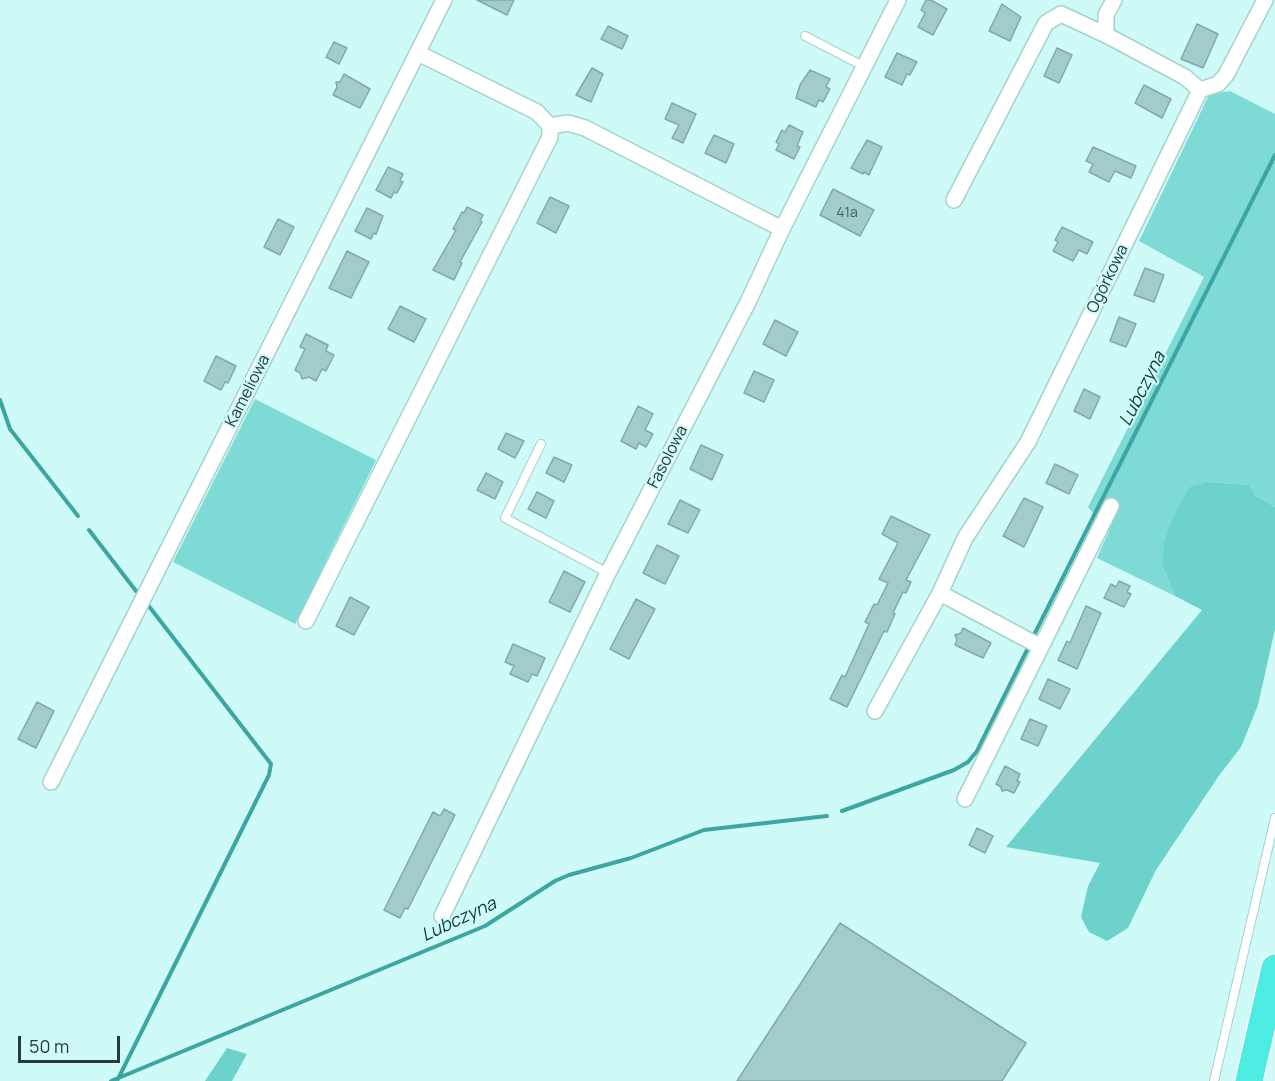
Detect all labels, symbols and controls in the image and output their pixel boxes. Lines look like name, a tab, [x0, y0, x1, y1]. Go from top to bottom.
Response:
house number: 41a	[836, 205, 858, 221]
street label: Ogórkowa	[1083, 242, 1133, 316]
water label: Lubczyna	[1115, 348, 1171, 430]
street label: Kameliowa	[222, 352, 274, 430]
street label: Fasolowa	[644, 422, 692, 492]
water label: Lubczyna	[418, 893, 500, 947]
scale bar	[21, 1024, 123, 1062]
text: 50 m	[29, 1034, 69, 1058]

